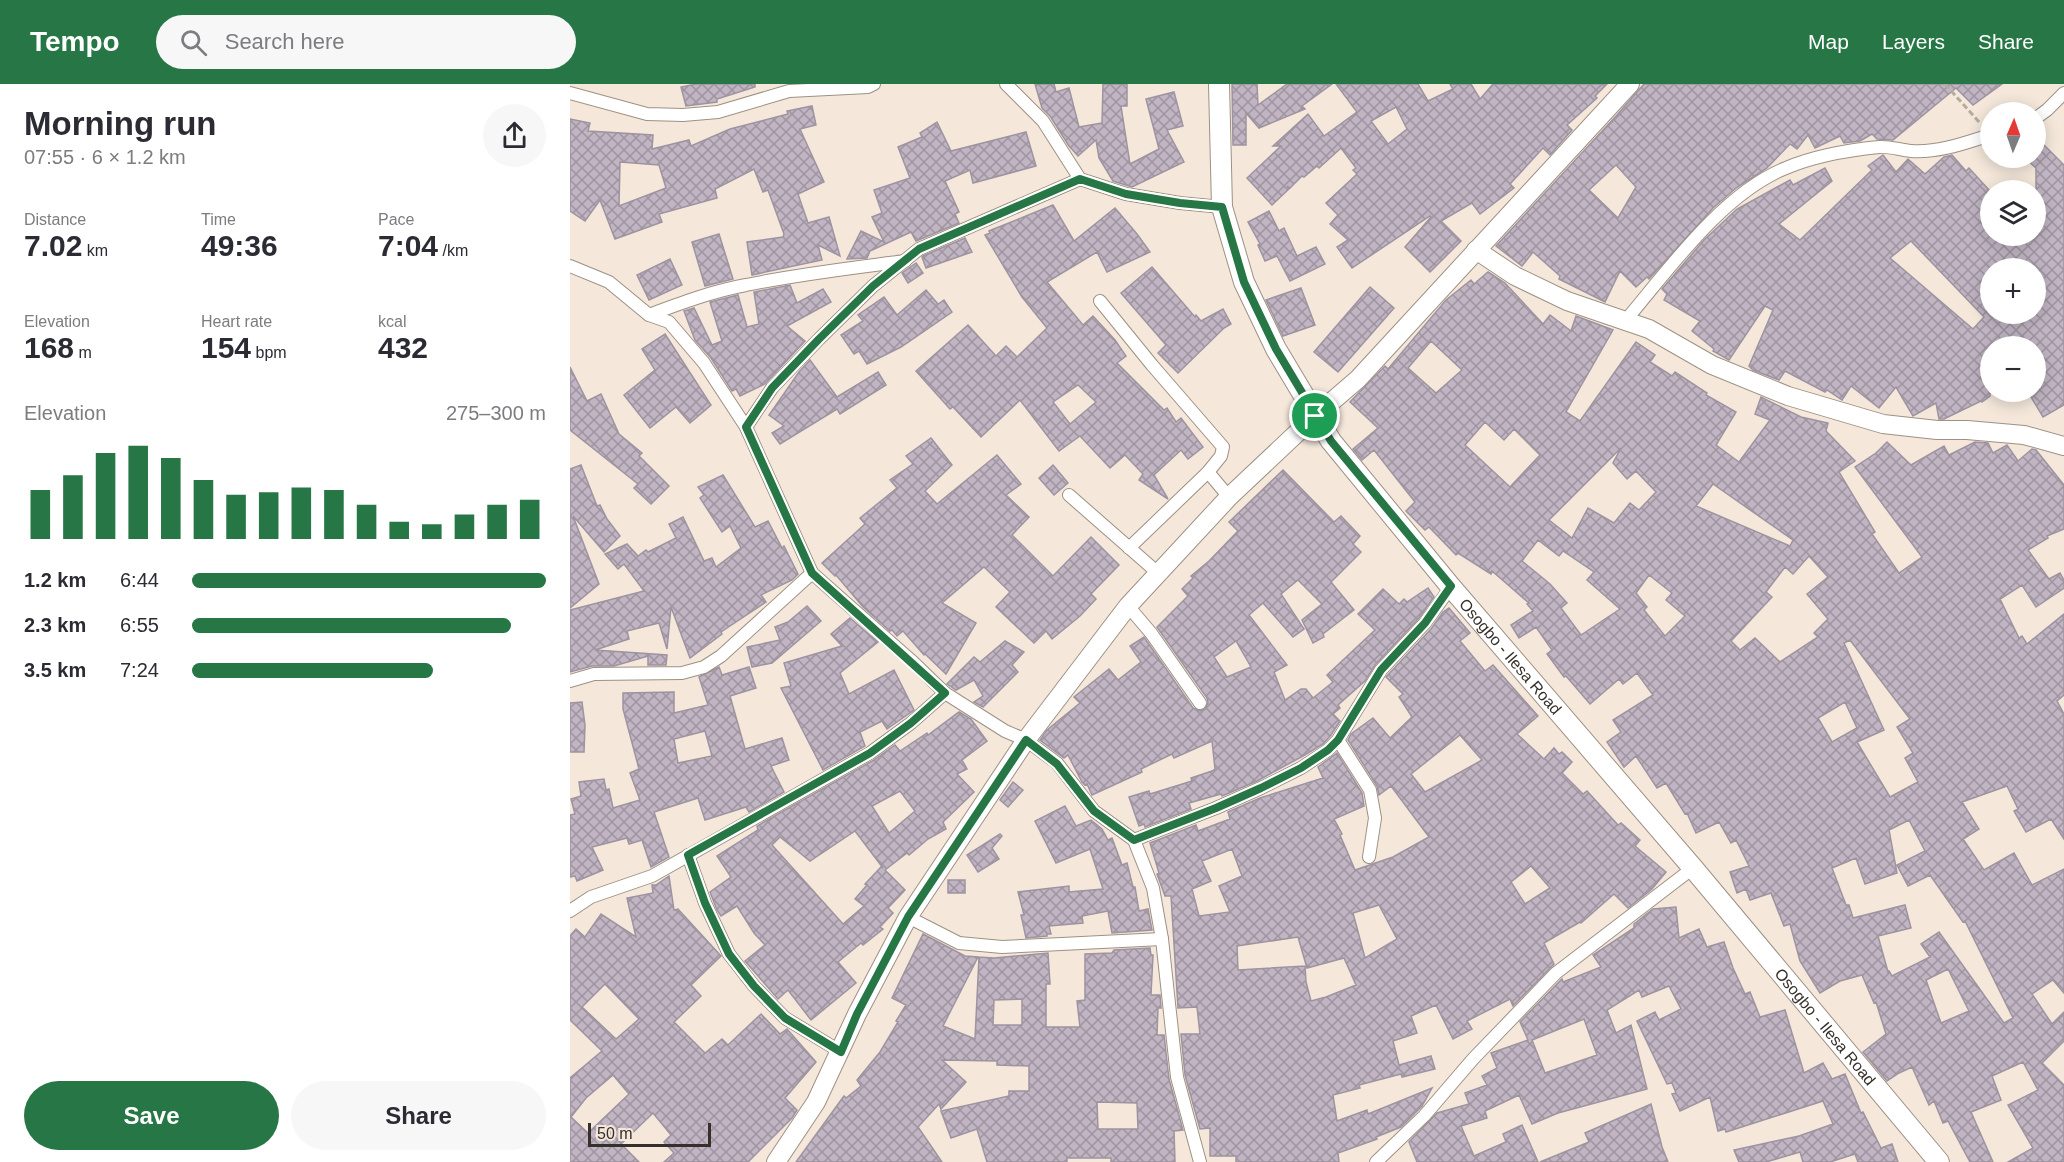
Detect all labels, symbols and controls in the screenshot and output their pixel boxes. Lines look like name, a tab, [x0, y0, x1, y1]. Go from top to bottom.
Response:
search box	[156, 15, 576, 69]
text: Tempo	[30, 26, 120, 57]
icon: search	[177, 26, 210, 59]
text: Search here	[225, 29, 345, 54]
text: Map	[1808, 30, 1849, 53]
text: Layers	[1882, 30, 1945, 53]
text: Share	[1978, 30, 2034, 53]
north arrow	[1980, 102, 2046, 168]
map controls	[1980, 102, 2046, 402]
button: share	[483, 104, 546, 167]
text: Morning run	[24, 105, 216, 142]
text: 07:55 · 6 × 1.2 km	[24, 146, 186, 168]
button: layers	[1980, 180, 2046, 246]
text: Distance	[24, 211, 86, 228]
text: Time	[201, 211, 236, 228]
text: Pace	[378, 211, 414, 228]
text: 7.02	[24, 229, 82, 262]
text: 49:36	[201, 229, 278, 262]
text: 7:04	[378, 229, 438, 262]
text: km	[82, 242, 108, 259]
text: /km	[438, 242, 468, 259]
button: +	[1980, 258, 2046, 324]
text: Elevation	[24, 313, 90, 330]
text: Heart rate	[201, 313, 272, 330]
text: kcal	[378, 313, 406, 330]
text: 168	[24, 331, 74, 364]
text: 154	[201, 331, 251, 364]
text: 432	[378, 331, 428, 364]
button: −	[1980, 336, 2046, 402]
text: m	[74, 344, 92, 361]
text: bpm	[251, 344, 287, 361]
pin	[1289, 390, 1340, 441]
icon: arrive	[1298, 399, 1331, 432]
text: Elevation	[24, 402, 106, 424]
text: 275–300 m	[446, 402, 546, 424]
text: 1.2 km	[24, 569, 86, 591]
text: 6:44	[120, 569, 159, 591]
street label: Osogbo - Ilesa Road	[1456, 595, 1565, 717]
text: 2.3 km	[24, 614, 86, 636]
text: 6:55	[120, 614, 159, 636]
text: 3.5 km	[24, 659, 86, 681]
text: 7:24	[120, 659, 159, 681]
street label: Osogbo - Ilesa Road	[1772, 965, 1879, 1088]
button: Save	[24, 1081, 279, 1150]
button: Share	[291, 1081, 546, 1150]
scale bar	[588, 1120, 711, 1148]
text: 50 m	[597, 1125, 633, 1142]

